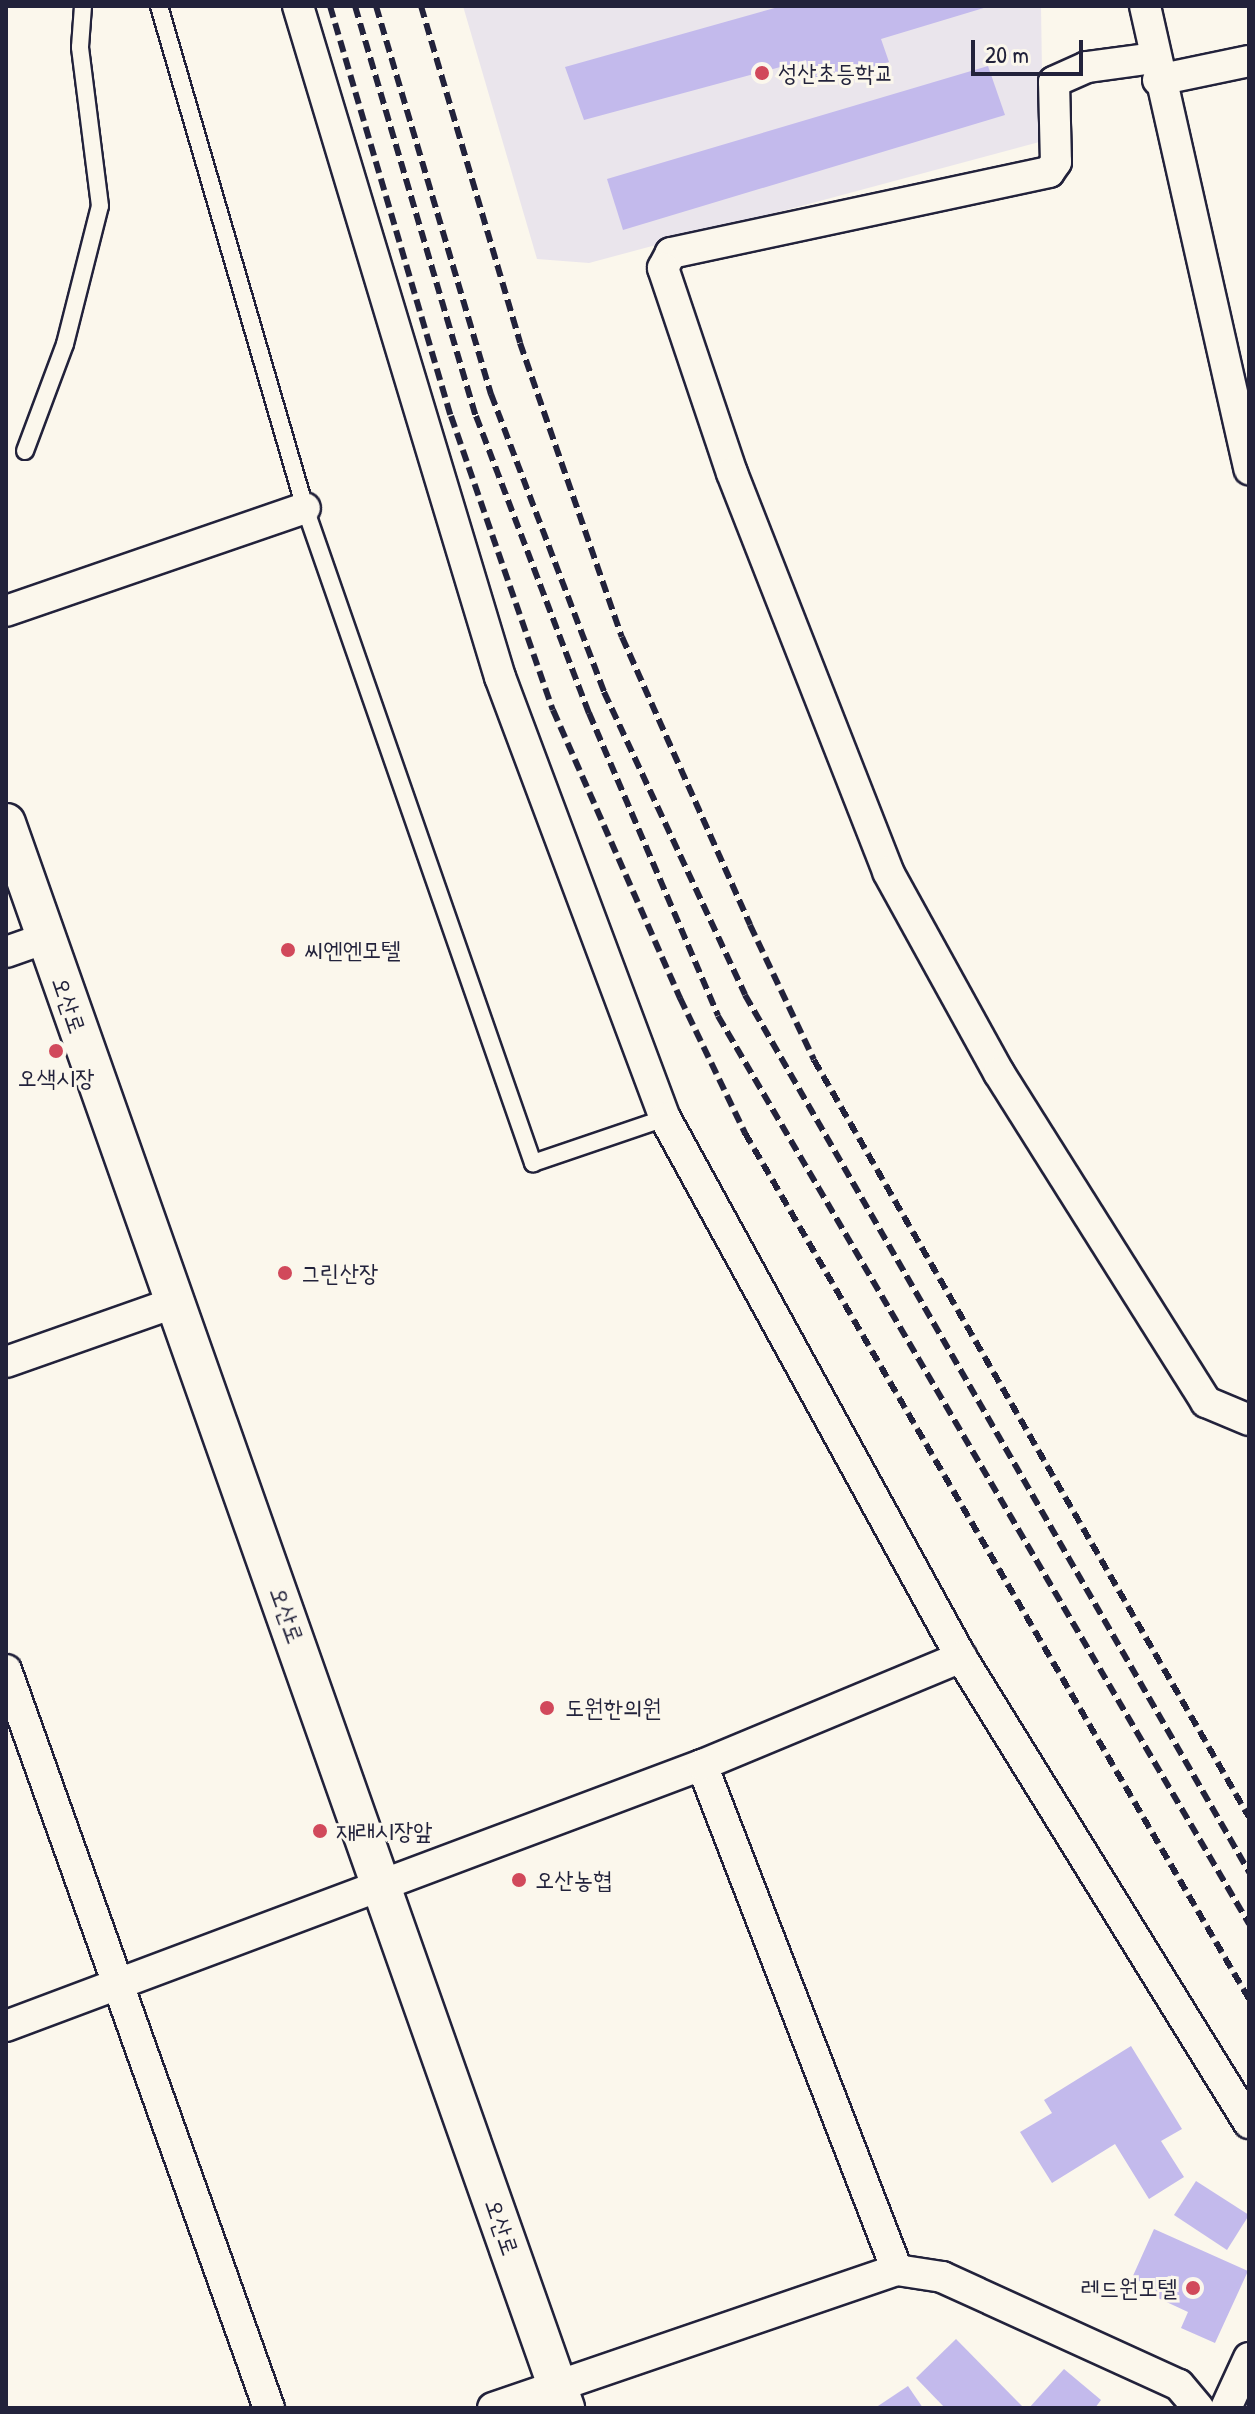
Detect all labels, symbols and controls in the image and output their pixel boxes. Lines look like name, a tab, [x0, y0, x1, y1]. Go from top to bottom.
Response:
scale bar	[975, 24, 1087, 74]
text: 20 m	[985, 38, 1029, 70]
place label: 성산초등학교	[778, 59, 894, 87]
marker: 성산초등학교	[753, 64, 771, 82]
place label: 씨엔엔모텔	[304, 936, 401, 964]
marker: 씨엔엔모텔	[279, 941, 297, 959]
street label: 오산로	[46, 973, 92, 1037]
marker: 오색시장	[47, 1042, 65, 1060]
place label: 오색시장	[17, 1064, 95, 1092]
place label: 그린산장	[301, 1259, 378, 1287]
marker: 그린산장	[276, 1264, 294, 1282]
street label: 오산로	[264, 1583, 310, 1647]
place label: 도원한의원	[565, 1694, 662, 1722]
marker: 도원한의원	[536, 1697, 558, 1719]
place label: 재래시장앞	[336, 1817, 433, 1845]
marker: 재래시장앞	[311, 1822, 329, 1840]
place label: 오산농협	[535, 1866, 612, 1894]
marker: 오산농협	[510, 1871, 528, 1889]
street label: 오산로	[479, 2195, 525, 2259]
place label: 레드원모텔	[1080, 2274, 1177, 2302]
marker: 레드원모텔	[1184, 2279, 1202, 2297]

